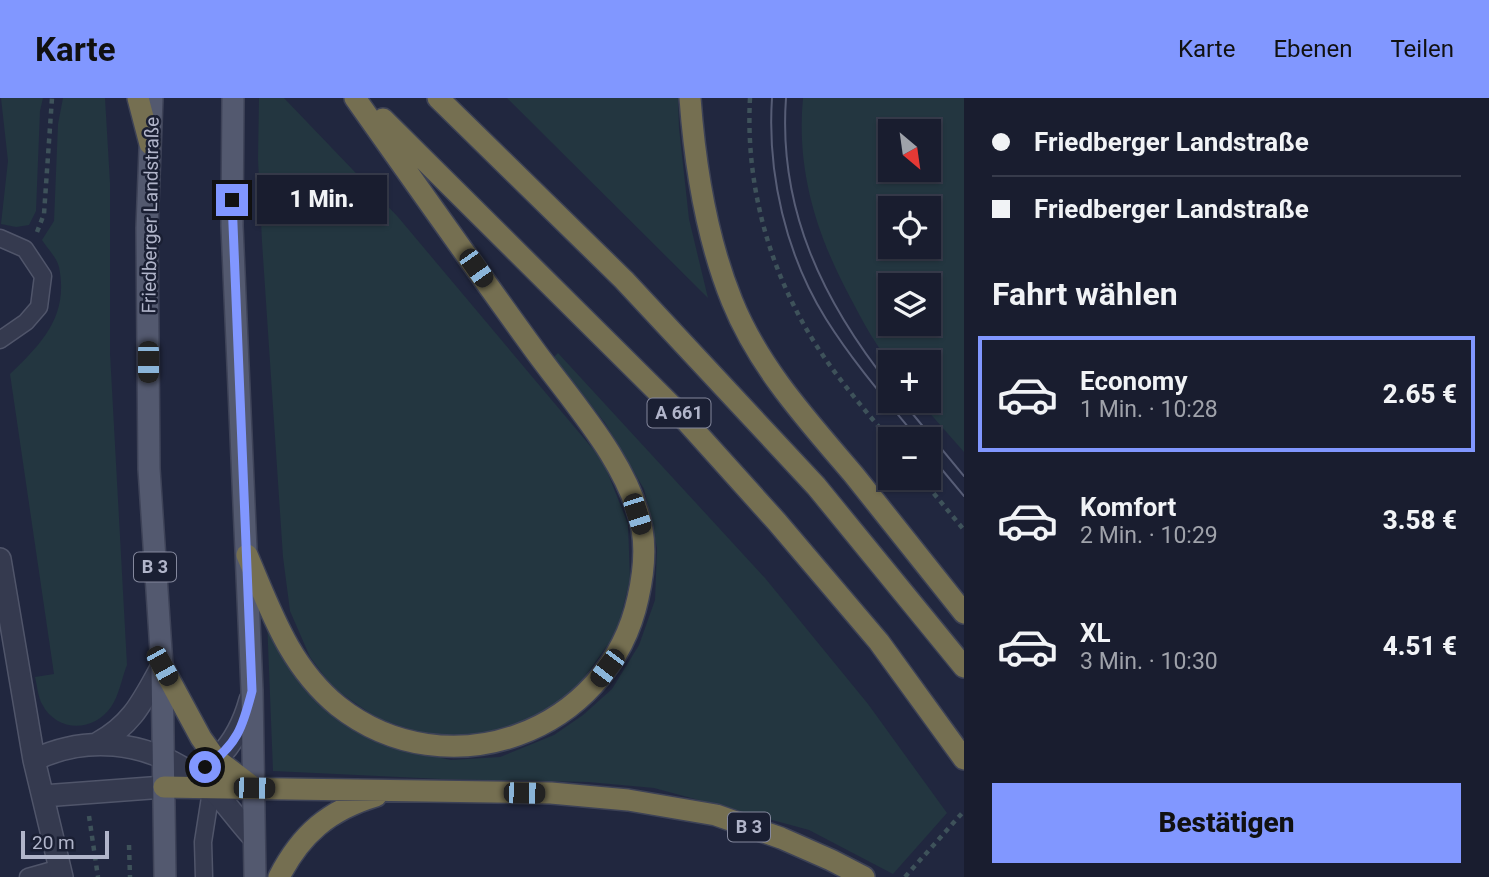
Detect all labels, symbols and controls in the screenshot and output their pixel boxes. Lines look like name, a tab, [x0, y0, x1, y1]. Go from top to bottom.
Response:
text: Karte	[35, 30, 116, 69]
text: Karte	[1178, 35, 1235, 63]
text: Ebenen	[1273, 35, 1352, 63]
text: Teilen	[1390, 35, 1454, 63]
street label: Friedberger Landstraße	[137, 117, 164, 313]
north arrow	[878, 119, 942, 182]
map controls	[878, 119, 941, 490]
text: Friedberger Landstraße	[1034, 127, 1309, 157]
callout: 1 Min.	[256, 176, 386, 224]
route end	[216, 184, 248, 216]
text: 1 Min.	[289, 186, 355, 213]
text: Friedberger Landstraße	[1034, 194, 1309, 224]
button: locate	[878, 196, 941, 259]
car	[456, 245, 497, 291]
button: layers	[878, 273, 941, 336]
text: Fahrt wählen	[992, 275, 1178, 313]
car	[138, 341, 159, 383]
button: +	[878, 350, 941, 413]
icon: car	[996, 363, 1059, 426]
text: Economy	[1080, 366, 1187, 396]
text: 2.65 €	[1383, 379, 1457, 409]
text: 1 Min. · 10:28	[1080, 396, 1218, 423]
road number: A 661	[648, 398, 710, 428]
button: −	[878, 427, 941, 490]
icon: car	[996, 489, 1059, 552]
car	[621, 491, 654, 537]
text: Komfort	[1080, 492, 1176, 522]
text: 3.58 €	[1383, 505, 1457, 535]
text: 2 Min. · 10:29	[1080, 522, 1218, 549]
road number: B 3	[134, 552, 176, 582]
icon: car	[996, 615, 1059, 678]
text: XL	[1080, 618, 1111, 648]
text: 4.51 €	[1383, 631, 1457, 661]
car	[143, 643, 182, 689]
car	[586, 645, 629, 691]
text: 3 Min. · 10:30	[1080, 648, 1218, 675]
route start	[189, 751, 221, 783]
car	[233, 777, 276, 799]
car	[503, 782, 546, 804]
button: Bestätigen	[992, 783, 1461, 863]
road number: B 3	[728, 812, 770, 842]
scale bar	[21, 828, 108, 860]
text: 20 m	[32, 831, 75, 854]

